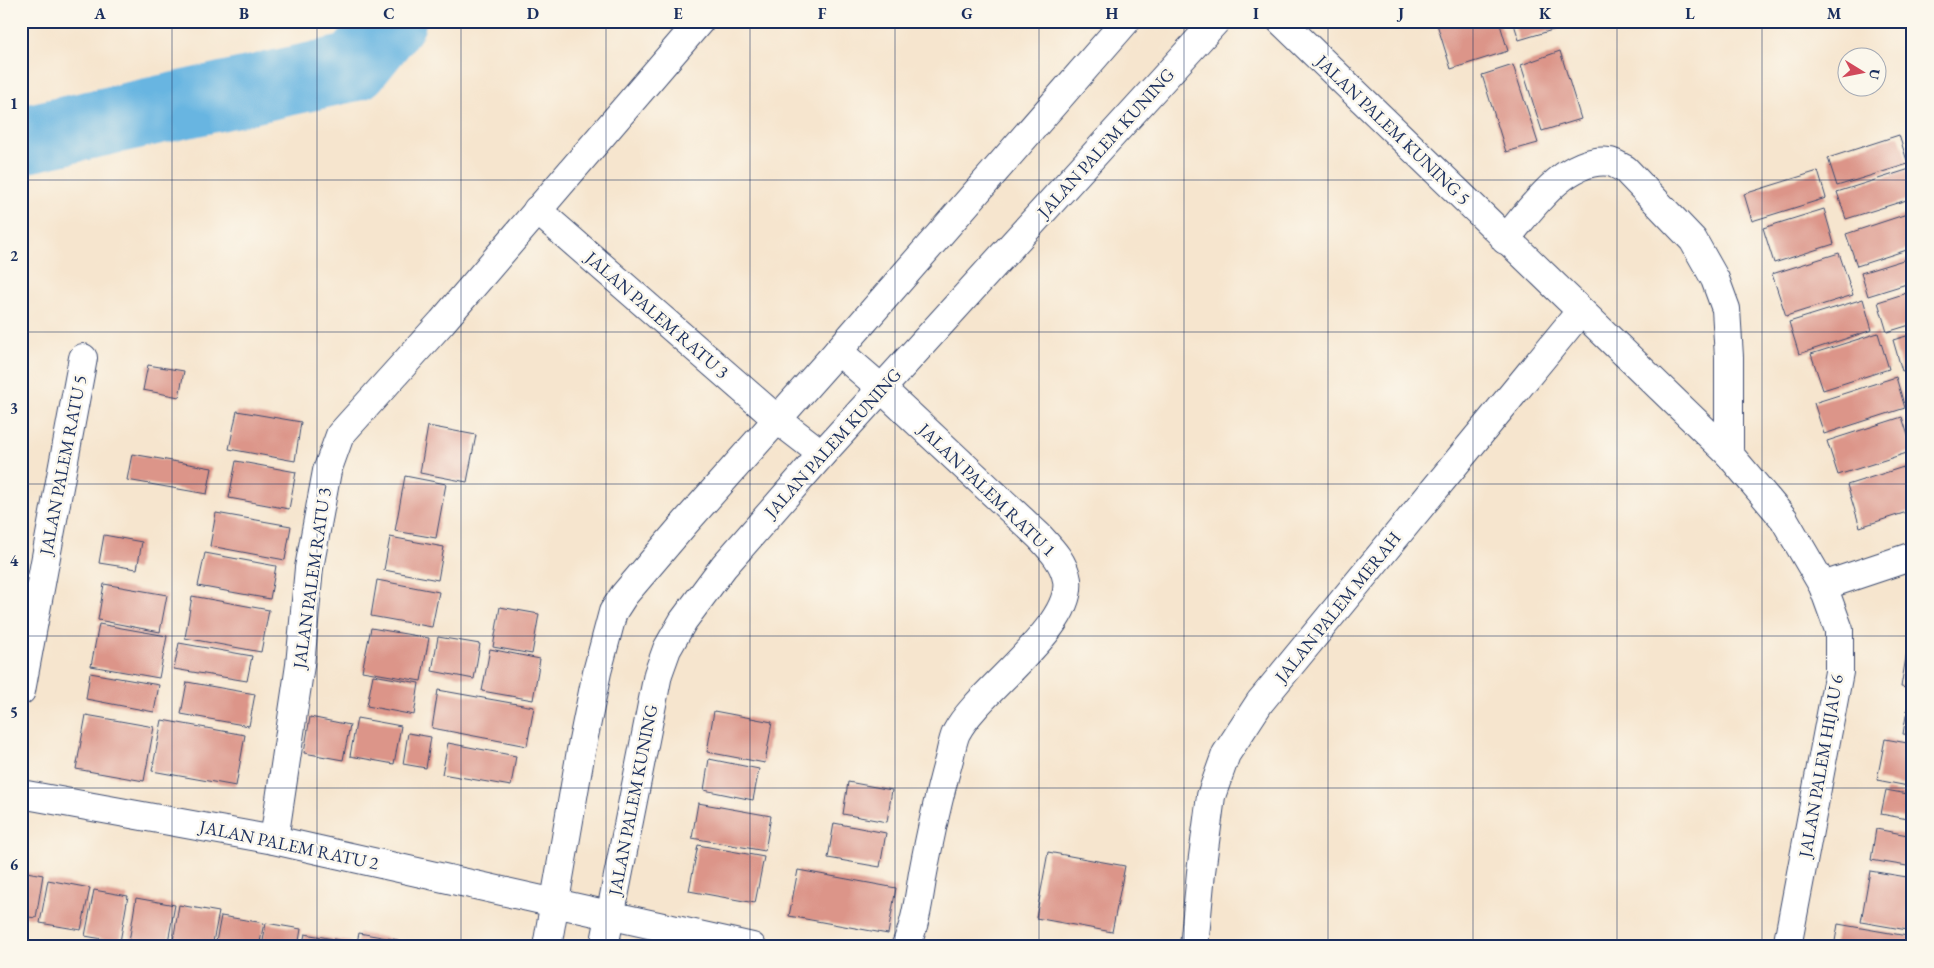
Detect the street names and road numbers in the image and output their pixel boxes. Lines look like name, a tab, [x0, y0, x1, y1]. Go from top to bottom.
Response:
street label: JALAN PALEM KUNING 5	[1310, 48, 1476, 210]
street label: JALAN PALEM KUNING	[1031, 63, 1179, 224]
street label: JALAN PALEM RATU 3	[579, 245, 734, 383]
street label: JALAN PALEM KUNING	[758, 363, 906, 524]
street label: JALAN PALEM RATU 5	[33, 373, 91, 559]
street label: JALAN PALEM RATU 1	[912, 417, 1061, 561]
street label: JALAN PALEM RATU 3	[287, 486, 336, 672]
street label: JALAN PALEM MERAH	[1268, 527, 1406, 688]
street label: JALAN PALEM HIJAU 6	[1793, 672, 1848, 861]
street label: JALAN PALEM KUNING	[602, 703, 662, 899]
street label: JALAN PALEM RATU 2	[195, 814, 381, 875]

